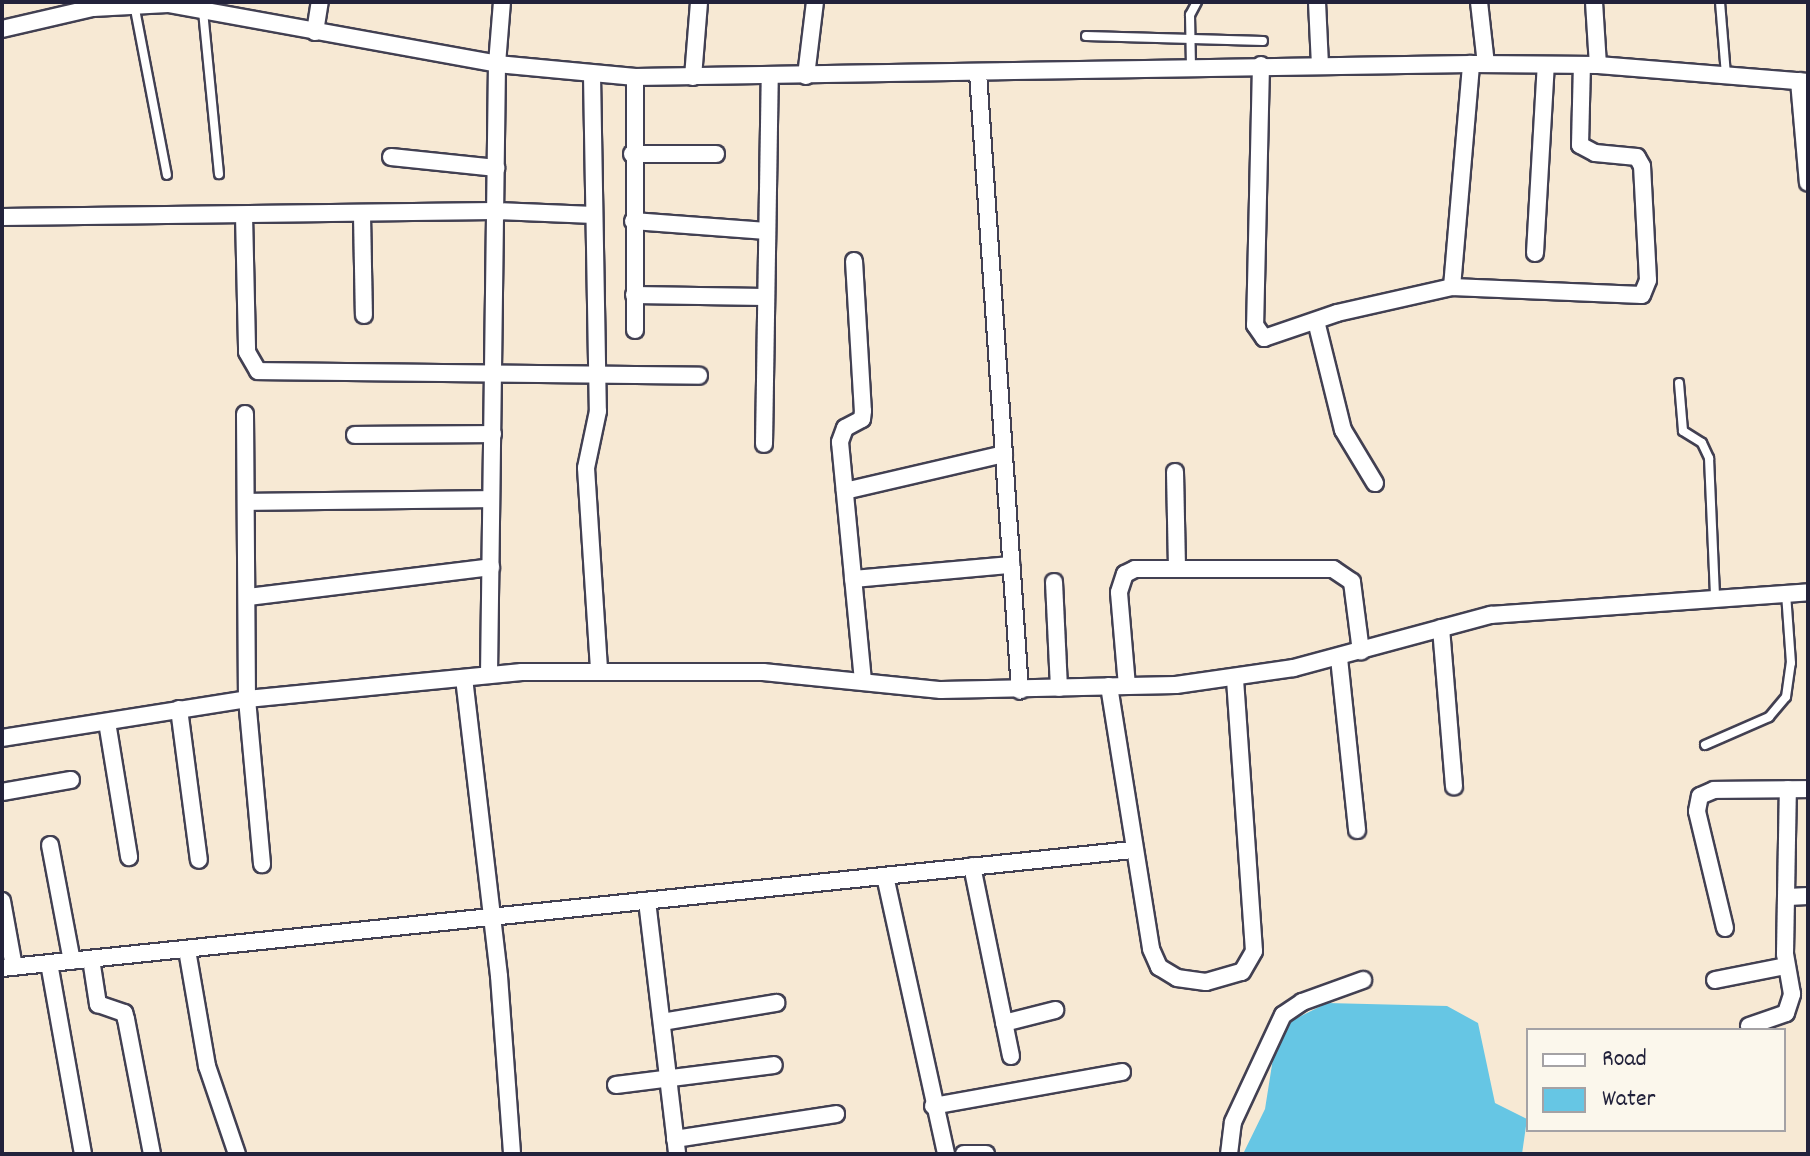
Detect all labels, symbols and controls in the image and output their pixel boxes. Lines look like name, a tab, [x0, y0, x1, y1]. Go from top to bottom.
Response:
legend	[1526, 1028, 1786, 1132]
text: Road	[1602, 1043, 1647, 1077]
text: Water	[1602, 1083, 1655, 1117]

